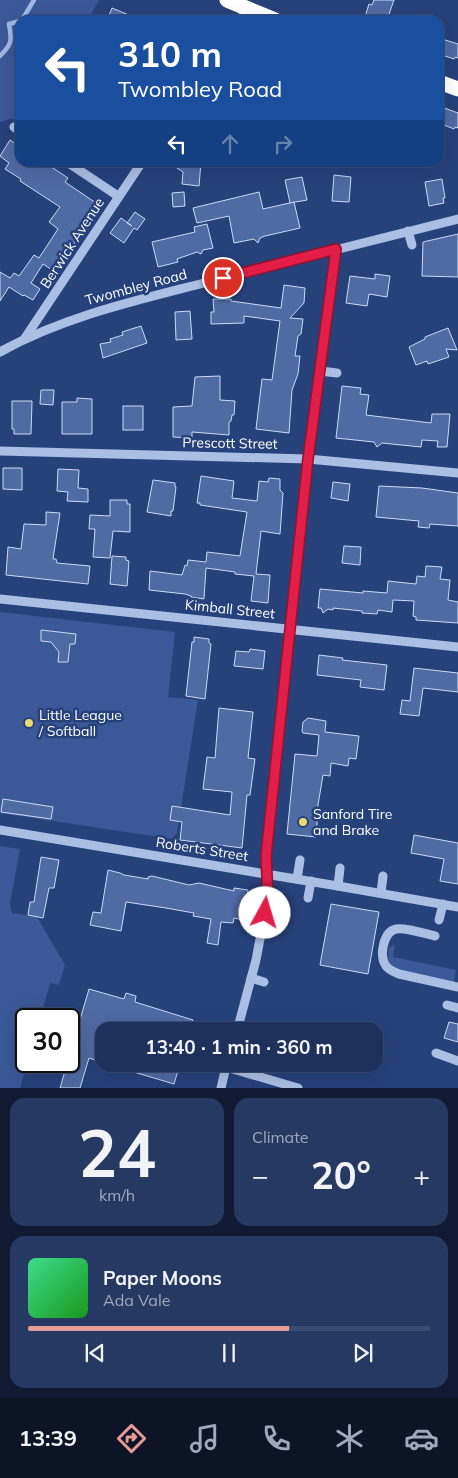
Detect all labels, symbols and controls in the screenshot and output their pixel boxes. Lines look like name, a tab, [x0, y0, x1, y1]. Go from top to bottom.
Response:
text: 310 m	[118, 32, 222, 76]
icon: left	[35, 35, 100, 100]
text: Twombley Road	[118, 75, 282, 103]
icon: left	[163, 130, 191, 158]
icon: ahead	[216, 130, 244, 158]
icon: right	[269, 130, 297, 158]
street label: Berwick Avenue	[36, 194, 108, 292]
pin	[202, 257, 244, 299]
icon: arrive	[209, 264, 237, 292]
street label: Twombley Road	[83, 265, 189, 309]
street label: Prescott Street	[182, 433, 278, 453]
street label: Kimball Street	[184, 595, 276, 623]
place label: Little League / Softball	[38, 706, 122, 740]
marker: Little League / Softball	[23, 717, 35, 729]
place label: Sanford Tire and Brake	[313, 805, 392, 839]
marker: Sanford Tire and Brake	[297, 816, 309, 828]
street label: Roberts Street	[155, 833, 250, 865]
position arrow	[238, 886, 290, 938]
speed limit sign: 30	[15, 1008, 80, 1073]
text: 13:40 · 1 min · 360 m	[145, 1035, 333, 1059]
text: 24	[78, 1112, 156, 1193]
text: Climate	[252, 1127, 308, 1147]
text: 20°	[311, 1151, 371, 1199]
text: −	[252, 1158, 269, 1193]
text: +	[413, 1158, 430, 1193]
text: km/h	[99, 1185, 135, 1205]
text: Paper Moons	[103, 1266, 222, 1290]
text: Ada Vale	[103, 1290, 170, 1310]
icon: previous	[81, 1339, 109, 1367]
icon: pause	[215, 1339, 243, 1367]
icon: next	[349, 1339, 377, 1367]
icon: directions	[114, 1421, 149, 1456]
icon: music	[187, 1421, 222, 1456]
icon: phone	[259, 1421, 294, 1456]
icon: climate	[332, 1421, 367, 1456]
icon: car	[404, 1421, 439, 1456]
text: 13:39	[19, 1424, 77, 1452]

